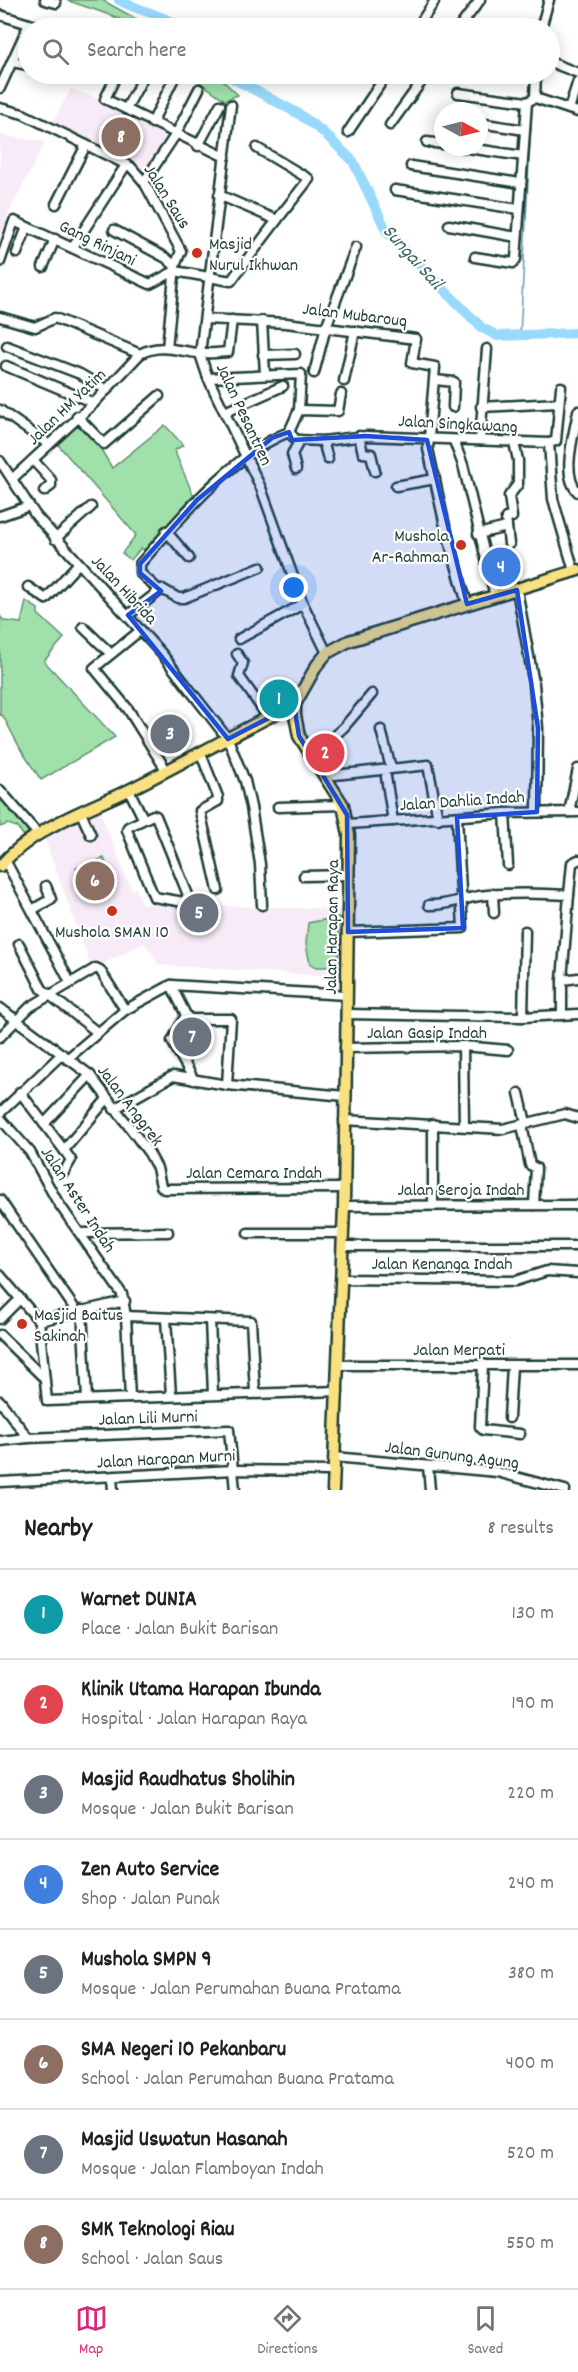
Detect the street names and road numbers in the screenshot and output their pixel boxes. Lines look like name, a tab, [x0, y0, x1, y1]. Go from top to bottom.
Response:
street label: Jalan Saus	[136, 160, 196, 234]
street label: Gang Rinjani	[54, 215, 140, 274]
street label: Jalan Mubarouq	[301, 298, 408, 335]
street label: Jalan Pesantren	[208, 360, 277, 470]
street label: Jalan HM Yatim	[23, 364, 113, 452]
street label: Jalan Singkawang	[397, 410, 518, 441]
street label: Jalan Hibrida	[84, 550, 162, 632]
street label: Jalan Dahlia Indah	[399, 786, 526, 819]
street label: Jalan Harapan Raya	[320, 859, 347, 995]
street label: Jalan Gasip Indah	[367, 1022, 487, 1047]
street label: Jalan Anggrek	[90, 1061, 168, 1152]
street label: Jalan Aster Indah	[33, 1142, 121, 1258]
street label: Jalan Cemara Indah	[186, 1162, 322, 1187]
street label: Jalan Seroja Indah	[397, 1179, 525, 1204]
street label: Jalan Kenanga Indah	[372, 1253, 512, 1278]
street label: Jalan Merpati	[413, 1339, 505, 1364]
street label: Jalan Lili Murni	[98, 1405, 198, 1434]
street label: Jalan Gunung Agung	[383, 1436, 520, 1477]
street label: Jalan Harapan Murni	[96, 1444, 236, 1477]

